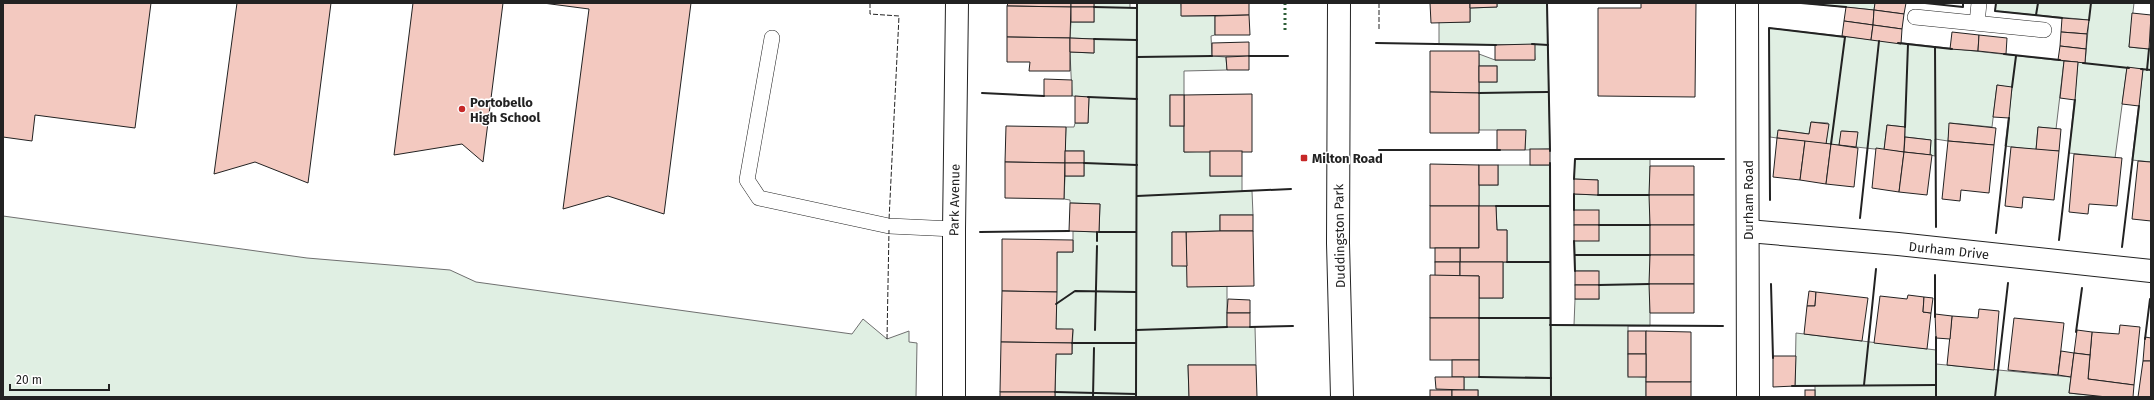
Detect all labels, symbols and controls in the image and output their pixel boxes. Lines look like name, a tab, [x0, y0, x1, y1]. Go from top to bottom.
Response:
place label: Portobello High School	[470, 95, 540, 125]
marker: Portobello High School	[457, 104, 467, 114]
place label: Milton Road	[1312, 151, 1383, 166]
marker: Milton Road	[1299, 153, 1309, 163]
street label: Durham Road	[1741, 160, 1756, 240]
street label: Park Avenue	[946, 164, 963, 236]
street label: Duddingston Park	[1331, 183, 1348, 288]
street label: Durham Drive	[1908, 239, 1990, 262]
scale bar	[10, 366, 109, 392]
text: 20 m	[16, 373, 42, 387]

